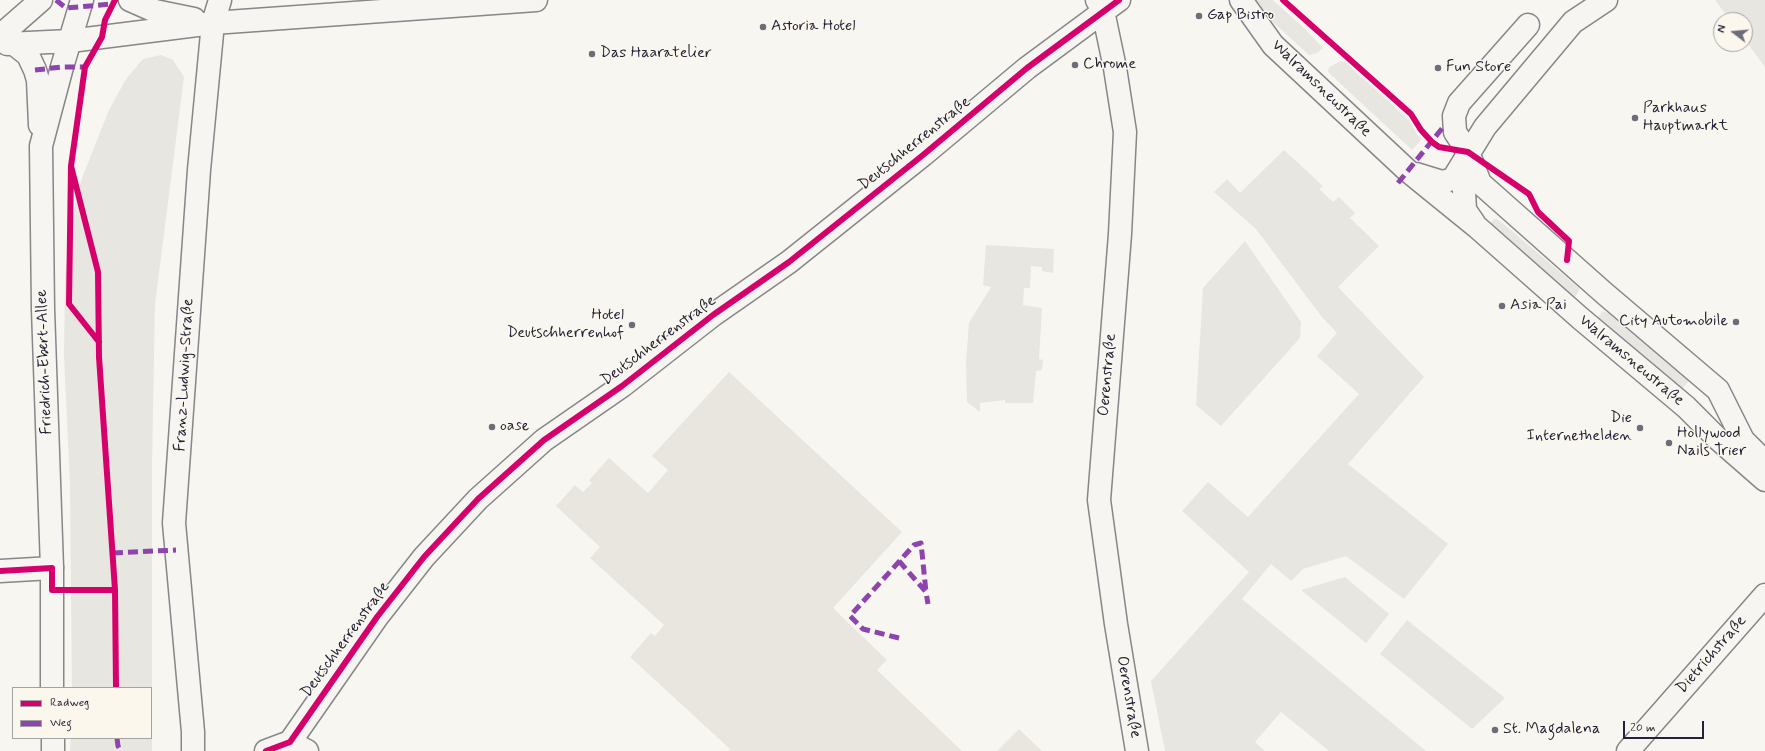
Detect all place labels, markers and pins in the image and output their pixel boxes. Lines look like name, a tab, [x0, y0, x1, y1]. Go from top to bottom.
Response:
place label: Gap Bistro	[1207, 6, 1274, 26]
marker: Gap Bistro	[1194, 11, 1204, 21]
place label: Astoria Hotel	[771, 17, 855, 37]
marker: Astoria Hotel	[758, 22, 768, 32]
place label: Das Haaratelier	[600, 44, 712, 64]
marker: Das Haaratelier	[587, 49, 597, 59]
place label: Chrome	[1083, 55, 1136, 75]
place label: Fun Store	[1446, 58, 1511, 78]
marker: Chrome	[1070, 60, 1080, 70]
marker: Fun Store	[1433, 63, 1443, 73]
place label: Parkhaus Hauptmarkt	[1643, 99, 1728, 137]
marker: Parkhaus Hauptmarkt	[1630, 113, 1640, 123]
place label: Asia Pai	[1510, 296, 1567, 316]
marker: Asia Pai	[1497, 301, 1507, 311]
place label: Hotel Deutschherrenhof	[507, 306, 624, 344]
place label: City Automobile	[1619, 312, 1728, 332]
marker: City Automobile	[1731, 317, 1741, 327]
marker: Hotel Deutschherrenhof	[627, 320, 637, 330]
place label: Die Internethelden	[1527, 409, 1632, 447]
place label: oase	[500, 417, 529, 437]
marker: oase	[487, 422, 497, 432]
marker: Die Internethelden	[1635, 423, 1645, 433]
place label: Hollywood Nails Trier	[1677, 424, 1746, 462]
marker: Hollywood Nails Trier	[1664, 438, 1674, 448]
place label: St. Magdalena	[1503, 720, 1600, 740]
marker: St. Magdalena	[1490, 725, 1500, 735]

